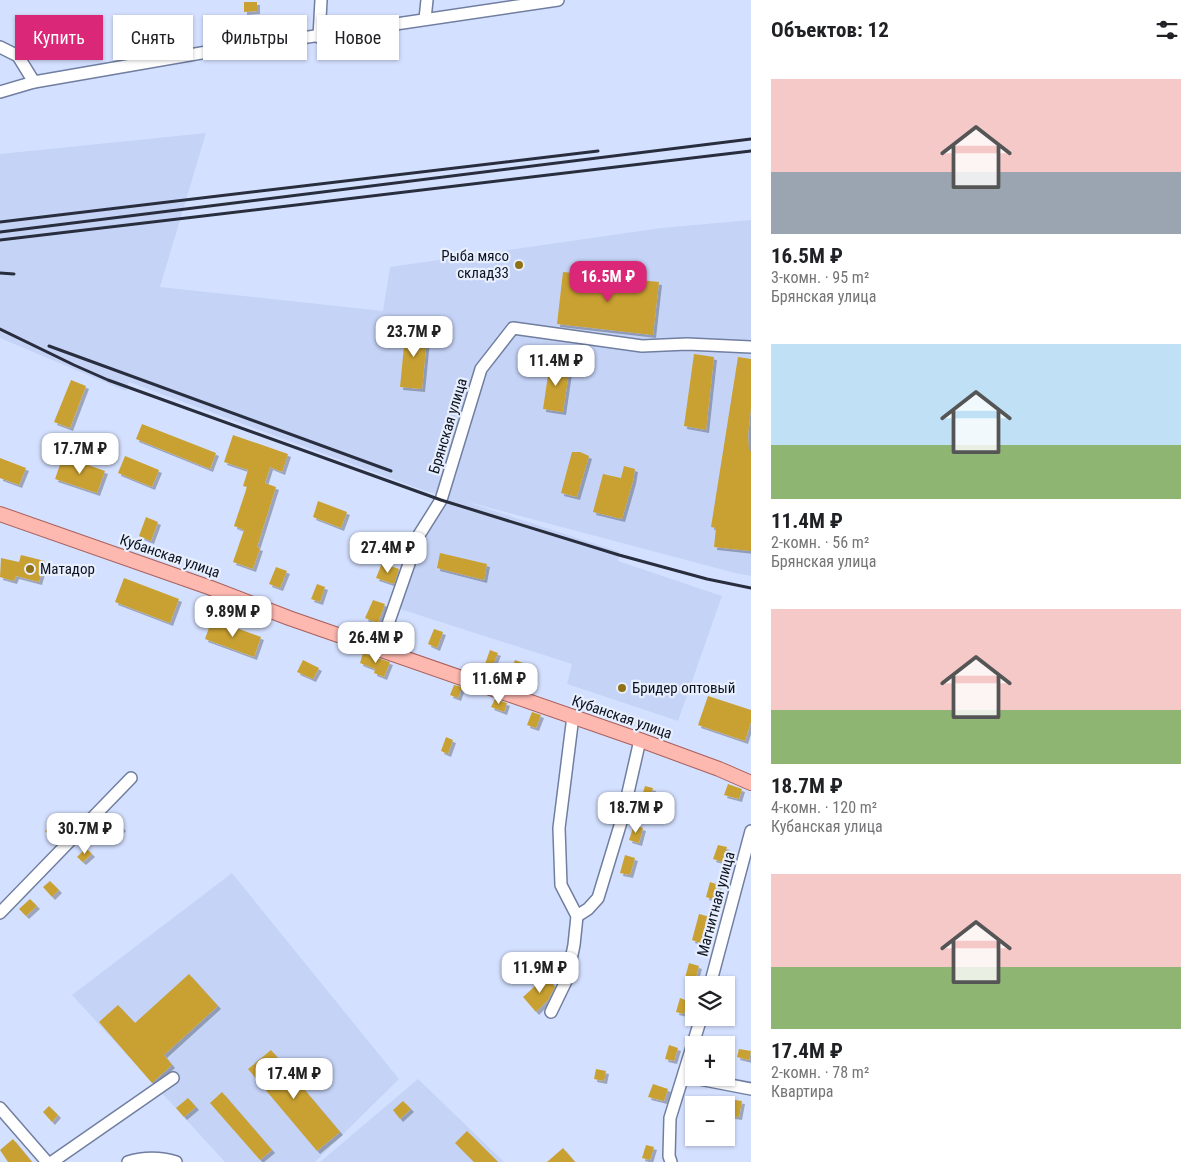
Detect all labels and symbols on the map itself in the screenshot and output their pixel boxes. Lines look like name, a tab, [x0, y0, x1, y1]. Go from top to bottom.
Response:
place label: Рыба мясо склад33	[441, 247, 509, 282]
marker: Рыба мясо склад33	[513, 259, 525, 271]
pin: 16.5M ₽	[562, 260, 654, 303]
pin: 23.7M ₽	[368, 316, 460, 358]
pin: 11.4M ₽	[510, 344, 602, 387]
street label: Брянская улица	[425, 376, 471, 476]
pin: 17.7M ₽	[34, 432, 126, 475]
street label: Кубанская улица	[118, 530, 222, 582]
pin: 27.4M ₽	[342, 532, 434, 574]
place label: Матадор	[40, 560, 95, 578]
marker: Матадор	[24, 563, 36, 575]
pin: 9.89M ₽	[187, 596, 279, 638]
pin: 26.4M ₽	[330, 622, 422, 664]
pin: 11.6M ₽	[453, 662, 545, 705]
place label: Бридер оптовый	[632, 679, 735, 697]
marker: Бридер оптовый	[616, 682, 628, 694]
street label: Кубанская улица	[570, 691, 674, 743]
pin: 18.7M ₽	[590, 792, 682, 834]
pin: 30.7M ₽	[39, 812, 131, 855]
street label: Магнитная улица	[693, 850, 739, 958]
pin: 11.9M ₽	[494, 952, 586, 994]
pin: 17.4M ₽	[248, 1058, 340, 1100]

